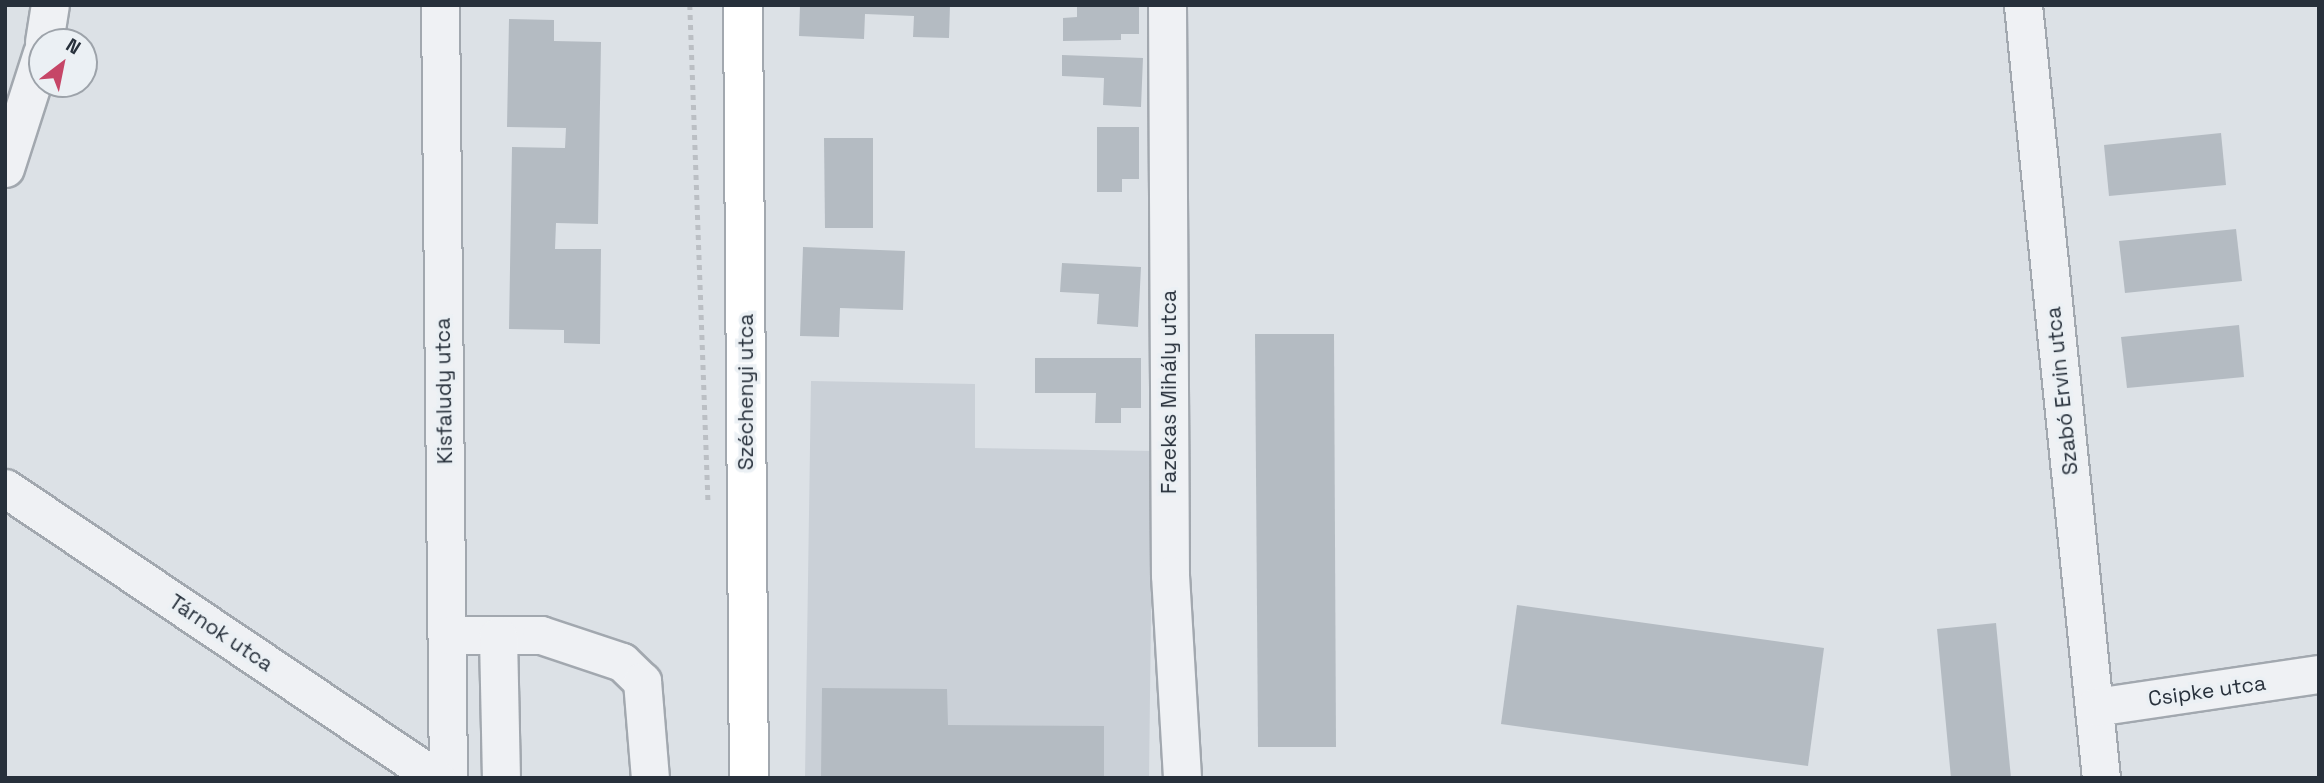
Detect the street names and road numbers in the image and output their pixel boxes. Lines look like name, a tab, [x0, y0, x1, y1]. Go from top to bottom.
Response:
street label: Fazekas Mihály utca	[1156, 290, 1182, 494]
street label: Szabó Ervin utca	[2041, 306, 2083, 476]
street label: Széchenyi utca	[733, 314, 759, 470]
street label: Kisfaludy utca	[430, 318, 458, 464]
street label: Tárnok utca	[164, 589, 278, 677]
street label: Csipke utca	[2147, 670, 2267, 712]

